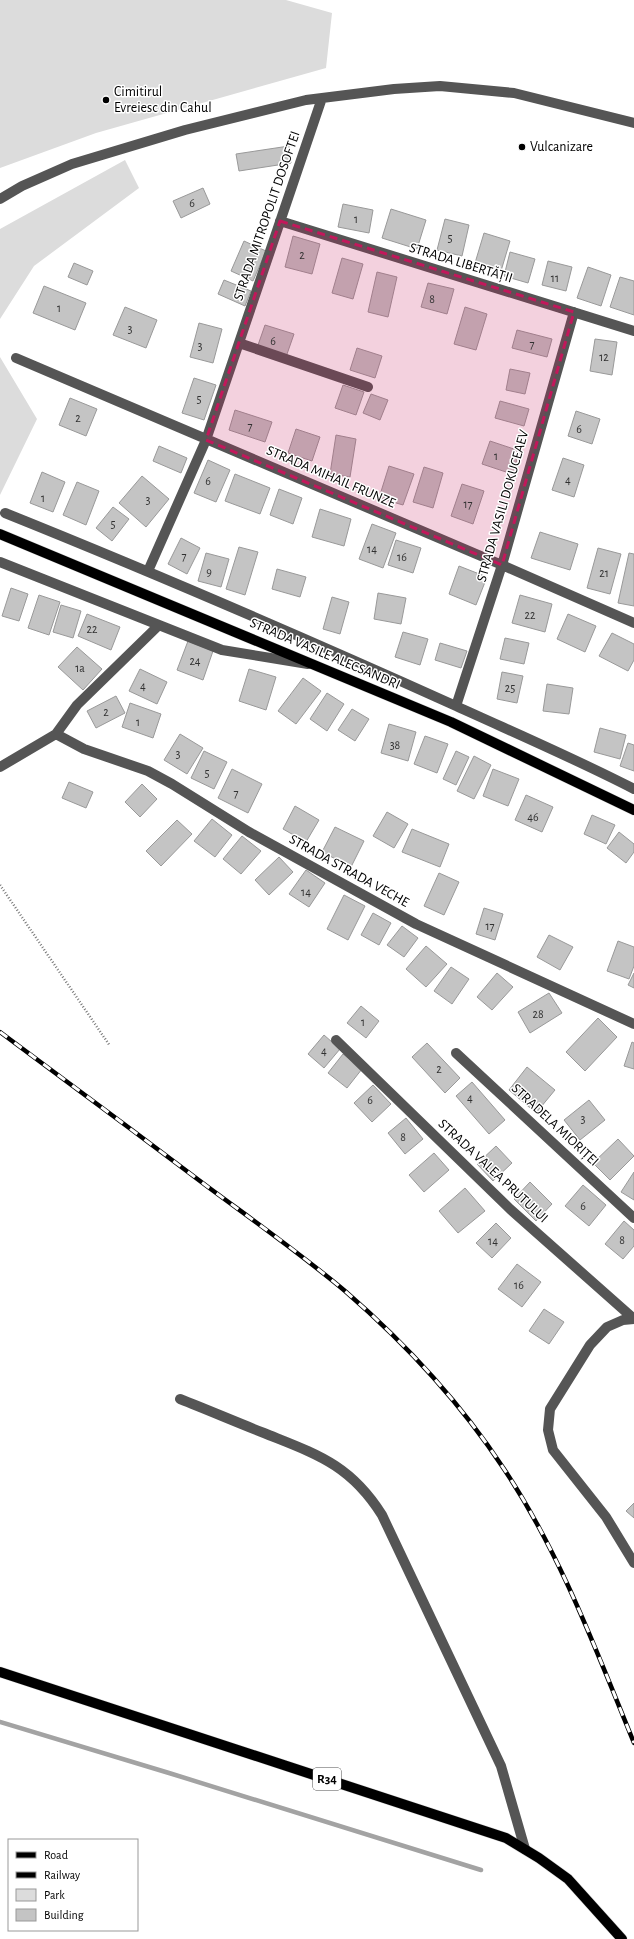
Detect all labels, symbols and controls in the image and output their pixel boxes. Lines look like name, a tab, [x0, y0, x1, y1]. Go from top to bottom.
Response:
place label: Cimitirul Evreiesc din Cahul	[114, 85, 212, 115]
marker: Cimitirul Evreiesc din Cahul	[101, 95, 111, 105]
street label: STRADA MITROPOLIT DOSOFTEI	[231, 129, 303, 303]
place label: Vulcanizare	[530, 140, 593, 154]
marker: Vulcanizare	[517, 142, 527, 152]
house number: 6	[189, 197, 195, 209]
house number: 1	[354, 213, 358, 225]
house number: 5	[447, 232, 453, 244]
street label: STRADA LIBERTĂȚII	[407, 239, 515, 286]
house number: 2	[299, 249, 305, 261]
house number: 11	[551, 272, 559, 284]
house number: 8	[429, 293, 435, 305]
house number: 1	[57, 302, 61, 314]
house number: 3	[128, 323, 133, 335]
house number: 6	[270, 335, 276, 347]
house number: 7	[529, 338, 535, 350]
house number: 3	[198, 340, 203, 352]
house number: 12	[599, 351, 609, 363]
house number: 5	[196, 393, 202, 405]
house number: 2	[75, 412, 81, 424]
house number: 7	[247, 420, 253, 432]
house number: 6	[576, 423, 582, 435]
street label: STRADA VASILI DOKUCEAEV	[475, 428, 531, 584]
street label: STRADA MIHAIL FRUNZE	[264, 443, 398, 511]
house number: 1	[494, 450, 498, 462]
house number: 4	[565, 474, 571, 486]
house number: 6	[205, 475, 211, 487]
house number: 1	[41, 492, 45, 504]
house number: 3	[146, 494, 151, 506]
house number: 17	[463, 498, 473, 510]
house number: 5	[110, 518, 116, 530]
house number: 14	[367, 543, 377, 555]
house number: 7	[181, 550, 187, 562]
house number: 16	[397, 551, 407, 563]
house number: 9	[206, 566, 212, 578]
house number: 21	[599, 567, 609, 579]
house number: 22	[525, 609, 536, 621]
street label: STRADA VASILE ALECSANDRI	[248, 616, 402, 692]
house number: 22	[87, 623, 98, 635]
house number: 24	[189, 655, 201, 667]
house number: 1a	[75, 662, 85, 674]
house number: 4	[140, 680, 146, 692]
house number: 25	[505, 682, 515, 694]
house number: 2	[103, 706, 109, 718]
house number: 1	[136, 716, 140, 728]
house number: 38	[390, 739, 401, 751]
house number: 3	[176, 748, 181, 760]
house number: 5	[204, 767, 210, 779]
house number: 7	[233, 787, 239, 799]
house number: 46	[527, 811, 539, 823]
street label: STRADA STRADA VECHE	[287, 832, 412, 910]
house number: 14	[301, 886, 311, 898]
house number: 17	[485, 920, 495, 932]
house number: 28	[532, 1008, 544, 1020]
house number: 1	[361, 1016, 365, 1028]
house number: 4	[321, 1045, 327, 1057]
house number: 2	[436, 1063, 442, 1075]
street label: STRADELA MIORIȚEI	[508, 1081, 601, 1169]
house number: 4	[467, 1092, 473, 1104]
house number: 6	[367, 1094, 373, 1106]
house number: 3	[581, 1113, 586, 1125]
street label: STRADA VALEA PRUTULUI	[435, 1117, 551, 1225]
house number: 8	[400, 1131, 406, 1143]
house number: 6	[580, 1200, 586, 1212]
house number: 8	[619, 1234, 625, 1246]
house number: 14	[488, 1235, 498, 1247]
house number: 16	[514, 1279, 524, 1291]
road number: R34	[313, 1768, 341, 1790]
legend	[8, 1839, 138, 1931]
text: Road	[44, 1849, 68, 1861]
text: Railway	[44, 1869, 80, 1882]
text: Park	[44, 1889, 65, 1901]
text: Building	[44, 1909, 84, 1921]

